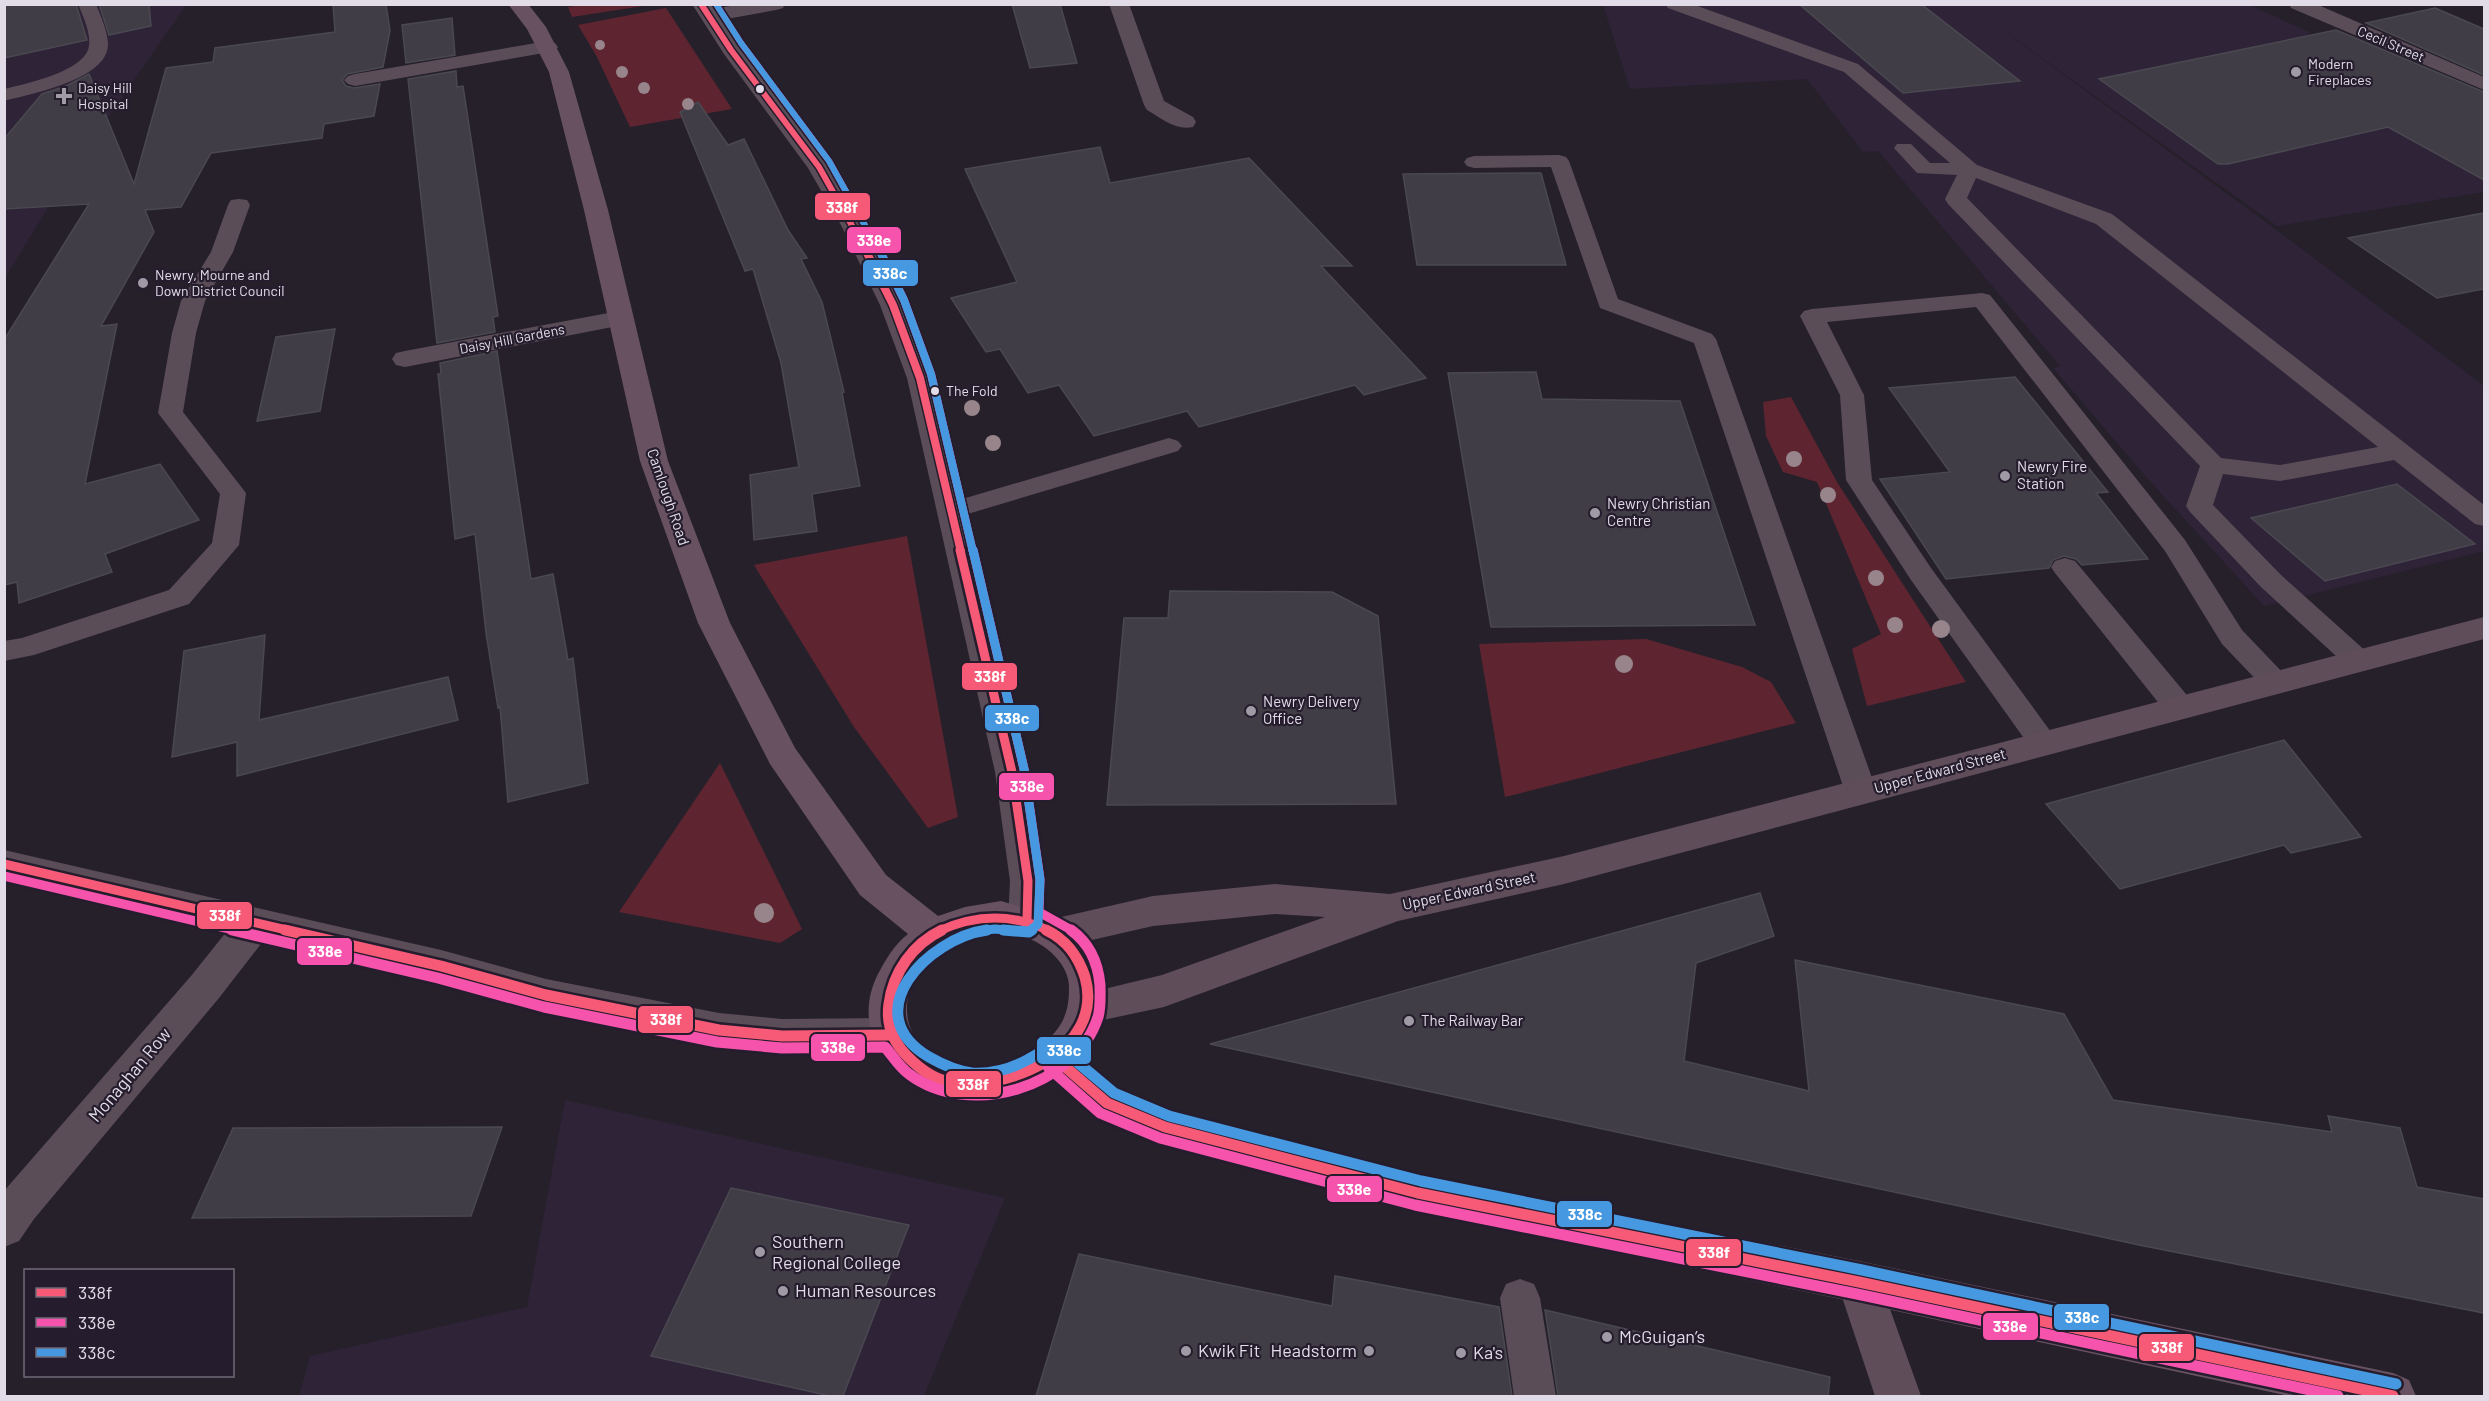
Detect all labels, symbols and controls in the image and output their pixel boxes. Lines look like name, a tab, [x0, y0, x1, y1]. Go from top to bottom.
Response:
street label: Cecil Street	[2355, 22, 2427, 65]
place label: Modern Fireplaces	[2308, 55, 2372, 88]
marker: Modern Fireplaces	[2289, 65, 2303, 79]
place label: Daisy Hill Hospital	[78, 79, 132, 112]
unlabelled marker	[754, 83, 766, 95]
marker: Daisy Hill Hospital	[55, 87, 73, 105]
line badge: 338f	[814, 192, 871, 221]
text: 338f	[826, 197, 858, 216]
line badge: 338e	[846, 226, 902, 254]
text: 338e	[857, 230, 892, 249]
line badge: 338c	[862, 259, 919, 287]
text: 338c	[873, 263, 908, 282]
place label: Newry, Mourne and Down District Council	[155, 266, 284, 299]
marker: Newry, Mourne and Down District Council	[136, 276, 150, 290]
street label: Daisy Hill Gardens	[458, 320, 566, 357]
place label: The Fold	[946, 382, 998, 399]
marker: The Fold	[929, 385, 941, 397]
street label: Camlough Road	[644, 446, 694, 547]
place label: Newry Fire Station	[2017, 457, 2087, 492]
marker: Newry Fire Station	[1998, 469, 2012, 483]
place label: Newry Christian Centre	[1607, 494, 1710, 529]
marker: Newry Christian Centre	[1588, 506, 1602, 520]
line badge: 338f	[961, 662, 1018, 691]
text: 338f	[974, 666, 1006, 685]
place label: Newry Delivery Office	[1263, 692, 1360, 727]
line badge: 338c	[984, 704, 1040, 732]
marker: Newry Delivery Office	[1244, 704, 1258, 718]
text: 338c	[995, 708, 1030, 727]
street label: Upper Edward Street	[1872, 744, 2008, 796]
line badge: 338e	[998, 772, 1055, 801]
text: 338e	[1010, 776, 1045, 795]
street label: Upper Edward Street	[1401, 867, 1537, 913]
line badge: 338f	[196, 901, 253, 930]
text: 338f	[209, 905, 241, 924]
line badge: 338e	[296, 937, 353, 966]
text: 338e	[308, 941, 343, 960]
line badge: 338f	[637, 1005, 694, 1034]
text: 338f	[650, 1009, 682, 1028]
place label: The Railway Bar	[1421, 1011, 1524, 1029]
marker: The Railway Bar	[1402, 1014, 1416, 1028]
street label: Monaghan Row	[83, 1023, 175, 1126]
line badge: 338e	[810, 1033, 866, 1062]
line badge: 338c	[1036, 1036, 1092, 1065]
text: 338e	[821, 1037, 856, 1056]
text: 338c	[1047, 1040, 1082, 1059]
line badge: 338f	[945, 1070, 1002, 1098]
text: 338f	[957, 1074, 989, 1093]
line badge: 338e	[1326, 1175, 1383, 1203]
text: 338e	[1337, 1179, 1372, 1198]
line badge: 338c	[1556, 1200, 1613, 1228]
text: 338c	[1568, 1204, 1603, 1223]
place label: Southern Regional College	[772, 1230, 901, 1273]
line badge: 338f	[1685, 1238, 1742, 1267]
text: 338f	[1698, 1242, 1730, 1261]
marker: Southern Regional College	[753, 1245, 767, 1259]
legend	[24, 1269, 234, 1377]
place label: Human Resources	[795, 1279, 936, 1301]
text: 338f	[78, 1281, 112, 1303]
marker: Human Resources	[776, 1284, 790, 1298]
line badge: 338c	[2053, 1303, 2110, 1331]
text: 338c	[2065, 1307, 2100, 1326]
text: 338e	[78, 1311, 116, 1333]
line badge: 338e	[1982, 1312, 2039, 1341]
text: 338e	[1993, 1316, 2028, 1335]
place label: McGuigan’s	[1619, 1325, 1705, 1347]
marker: McGuigan’s	[1600, 1330, 1614, 1344]
line badge: 338f	[2138, 1333, 2195, 1362]
text: 338f	[2151, 1337, 2183, 1356]
place label: Kwik Fit	[1198, 1339, 1260, 1361]
place label: Headstorm	[1271, 1339, 1357, 1361]
text: 338c	[78, 1341, 115, 1363]
place label: Ka's	[1473, 1341, 1503, 1363]
marker: Kwik Fit	[1179, 1344, 1193, 1358]
marker: Headstorm	[1362, 1344, 1376, 1358]
marker: Ka's	[1454, 1346, 1468, 1360]

